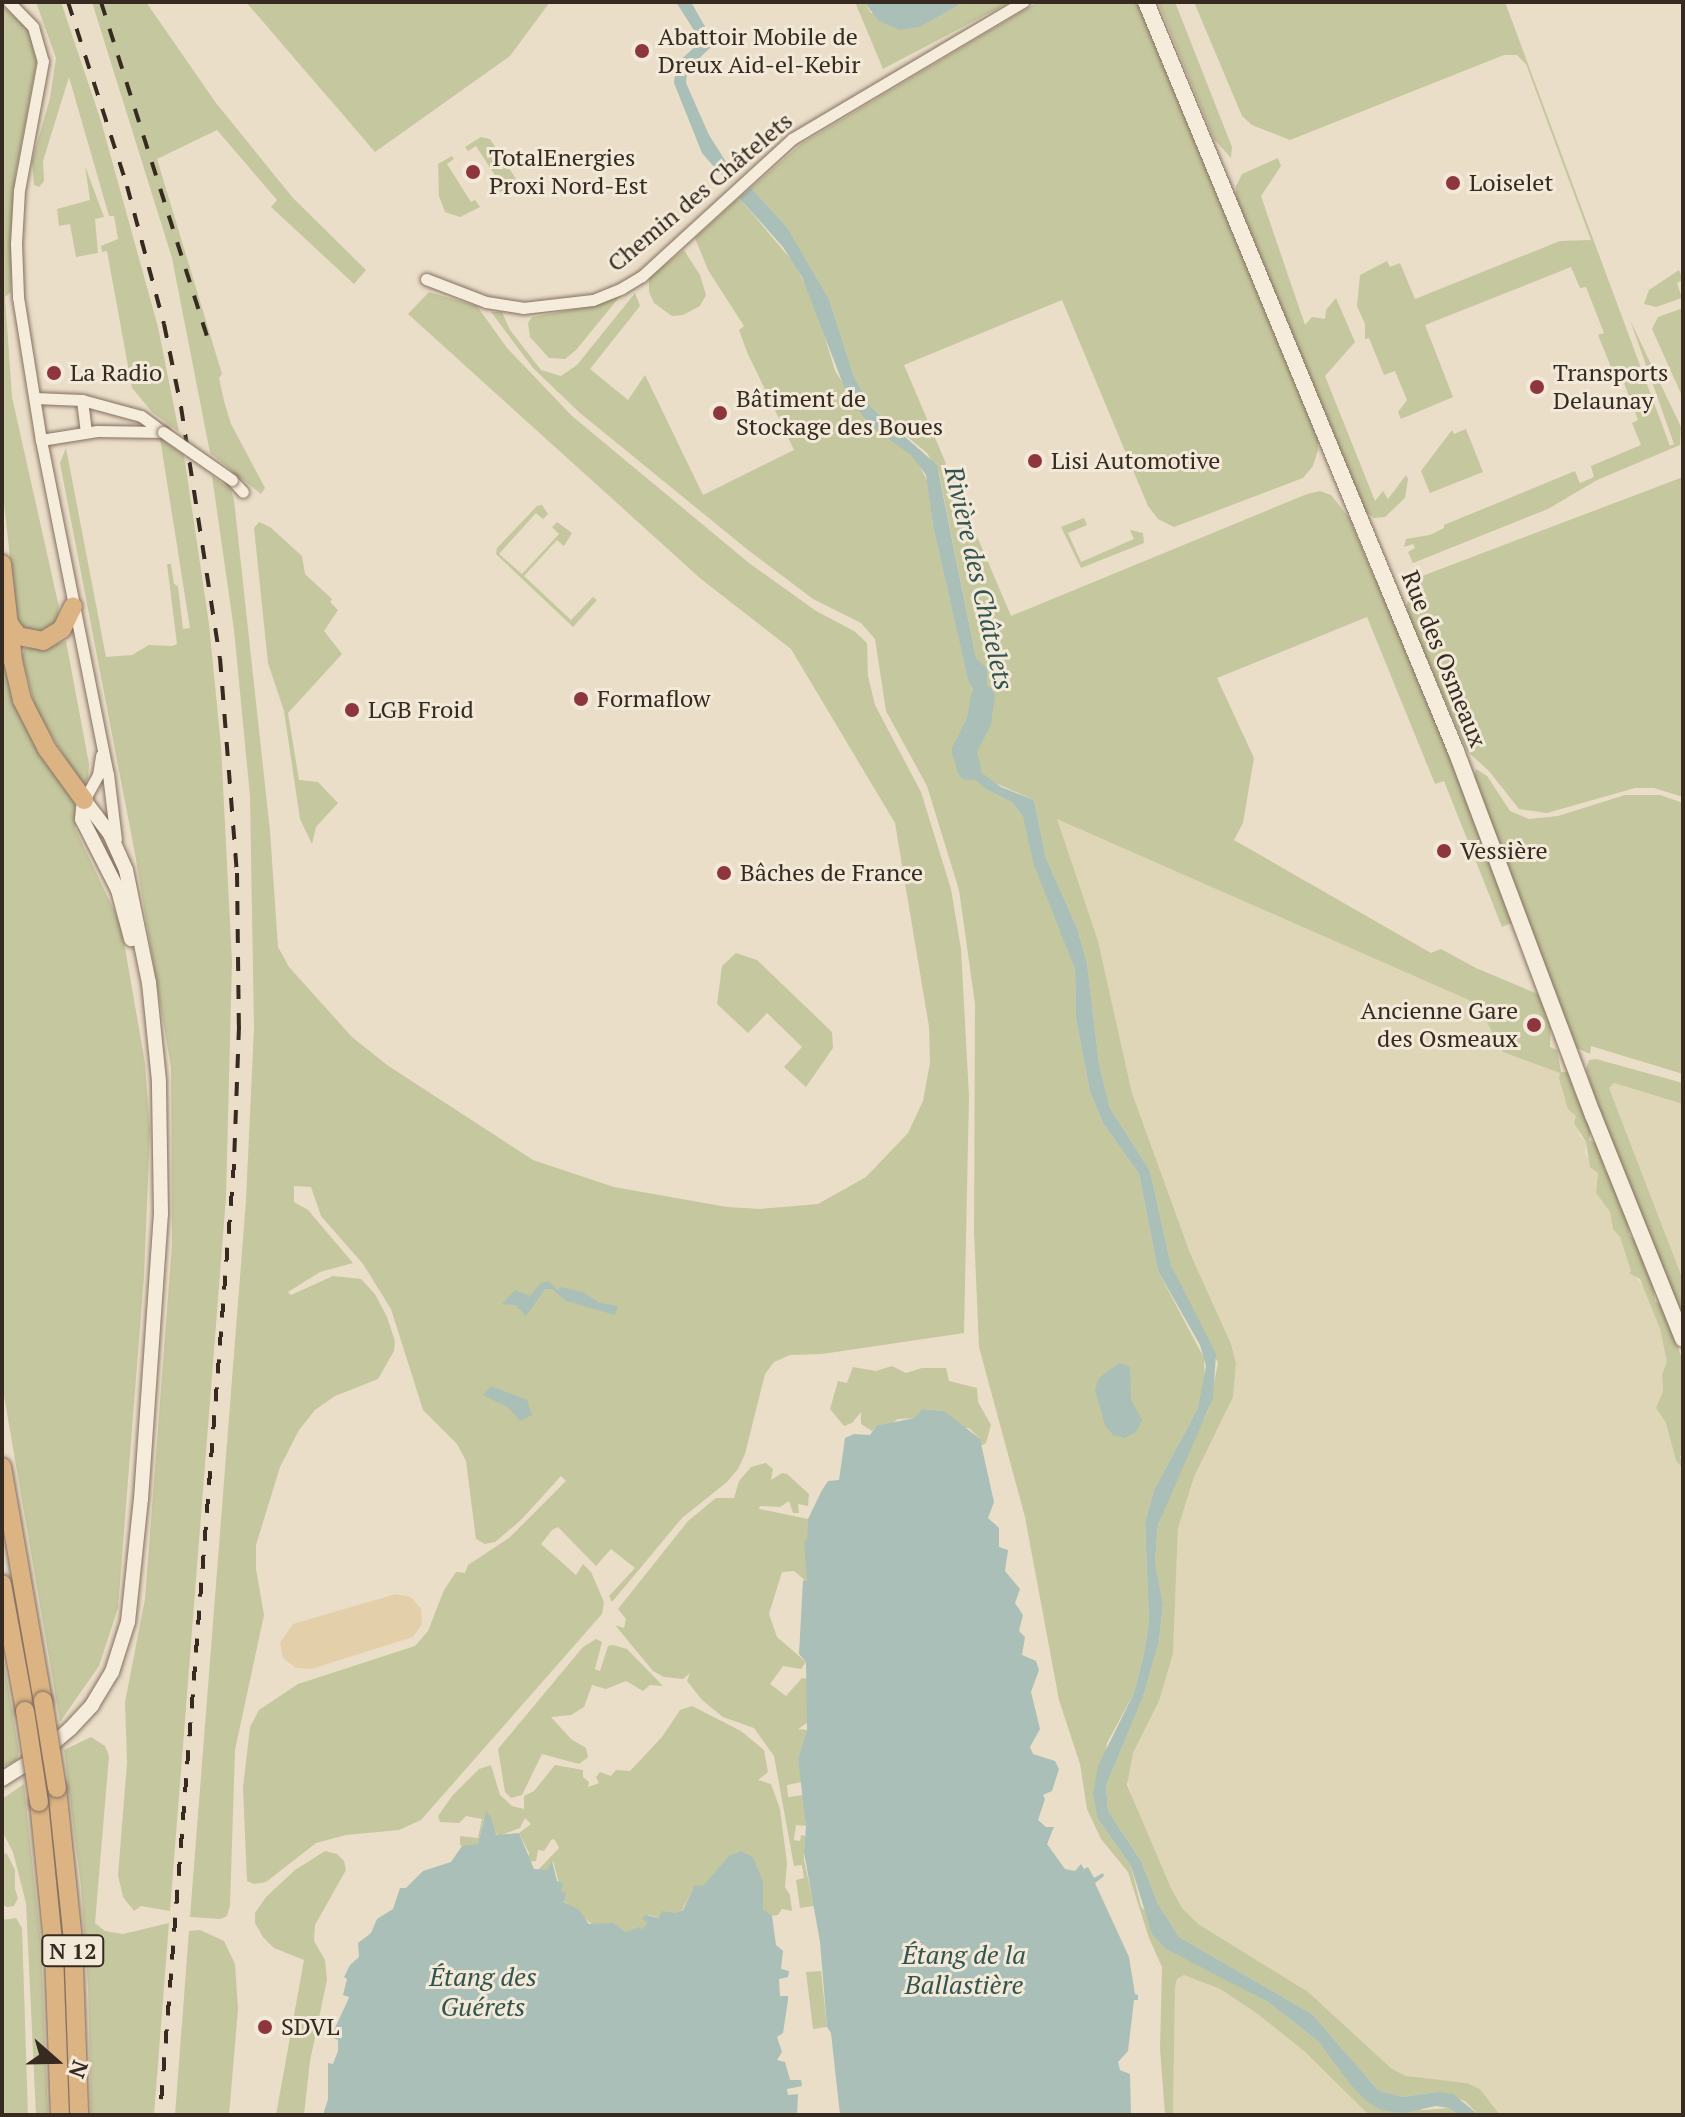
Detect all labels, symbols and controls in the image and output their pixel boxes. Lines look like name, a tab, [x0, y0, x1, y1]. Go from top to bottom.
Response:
place label: Abattoir Mobile de Dreux Aid-el-Kebir	[658, 23, 861, 79]
marker: Abattoir Mobile de Dreux Aid-el-Kebir	[633, 42, 651, 60]
street label: Chemin des Châtelets	[602, 106, 798, 278]
place label: TotalEnergies Proxi Nord-Est	[489, 144, 648, 200]
marker: TotalEnergies Proxi Nord-Est	[464, 163, 482, 181]
place label: Loiselet	[1469, 169, 1553, 197]
marker: Loiselet	[1444, 174, 1462, 192]
place label: La Radio	[70, 359, 162, 387]
place label: Transports Delaunay	[1553, 359, 1668, 415]
marker: La Radio	[45, 364, 63, 382]
marker: Transports Delaunay	[1528, 378, 1546, 396]
place label: Bâtiment de Stockage des Boues	[736, 385, 943, 441]
marker: Bâtiment de Stockage des Boues	[711, 404, 729, 422]
place label: Lisi Automotive	[1051, 447, 1221, 475]
marker: Lisi Automotive	[1026, 452, 1044, 470]
water label: Rivière des Châtelets	[938, 463, 1020, 693]
street label: Rue des Osmeaux	[1395, 567, 1493, 751]
place label: Formaflow	[597, 685, 711, 713]
marker: Formaflow	[572, 690, 590, 708]
place label: LGB Froid	[368, 696, 474, 724]
marker: LGB Froid	[343, 701, 361, 719]
place label: Vessière	[1460, 837, 1548, 865]
marker: Vessière	[1435, 842, 1453, 860]
place label: Bâches de France	[740, 859, 923, 887]
marker: Bâches de France	[715, 864, 733, 882]
place label: Ancienne Gare des Osmeaux	[1361, 997, 1518, 1053]
marker: Ancienne Gare des Osmeaux	[1525, 1016, 1543, 1034]
road number: N 12	[41, 1933, 105, 1969]
water label: Étang de la Ballastière	[902, 1939, 1026, 2000]
water label: Étang des Guérets	[429, 1961, 537, 2022]
place label: SDVL	[281, 2013, 339, 2041]
marker: SDVL	[256, 2018, 274, 2036]
north arrow	[16, 2021, 96, 2101]
text: N	[63, 2057, 96, 2082]

